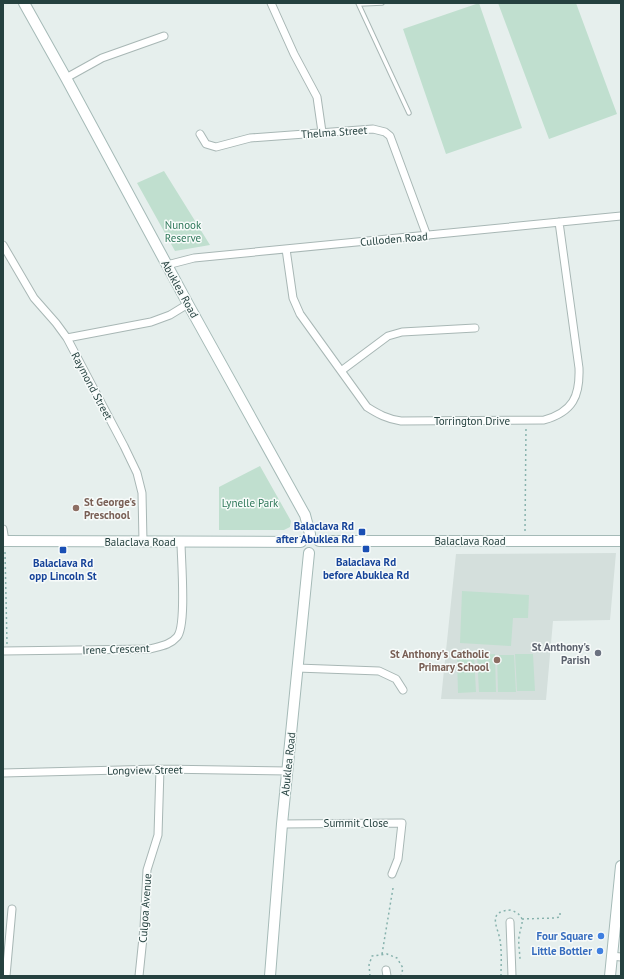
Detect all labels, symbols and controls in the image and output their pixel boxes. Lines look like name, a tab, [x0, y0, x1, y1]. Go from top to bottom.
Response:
street label: Thelma Street	[300, 123, 368, 141]
park label: Nunook Reserve	[165, 218, 202, 245]
street label: Culloden Road	[359, 229, 429, 249]
street label: Abuklea Road	[158, 258, 202, 320]
street label: Raymond Street	[68, 350, 116, 423]
street label: Torrington Drive	[434, 414, 510, 428]
place label: St George's Preschool	[84, 495, 136, 522]
park label: Lynelle Park	[222, 496, 279, 510]
marker: St George's Preschool	[71, 503, 81, 513]
place label: Balaclava Rd after Abuklea Rd	[276, 519, 354, 546]
marker: Balaclava Rd after Abuklea Rd	[357, 527, 367, 537]
street label: Balaclava Road	[434, 534, 506, 548]
street label: Balaclava Road	[104, 535, 176, 549]
marker: Balaclava Rd before Abuklea Rd	[361, 544, 371, 554]
marker: Balaclava Rd opp Lincoln St	[58, 545, 68, 555]
place label: Balaclava Rd before Abuklea Rd	[323, 555, 409, 582]
place label: Balaclava Rd opp Lincoln St	[29, 556, 97, 583]
place label: St Anthony's Parish	[532, 640, 590, 667]
street label: Irene Crescent	[82, 641, 150, 657]
place label: St Anthony's Catholic Primary School	[390, 647, 490, 674]
marker: St Anthony's Parish	[593, 648, 603, 658]
marker: St Anthony's Catholic Primary School	[492, 655, 502, 665]
street label: Abuklea Road	[278, 731, 298, 797]
street label: Longview Street	[107, 762, 183, 778]
street label: Summit Close	[324, 816, 389, 830]
street label: Culgoa Avenue	[136, 872, 154, 943]
place label: Four Square	[536, 929, 593, 943]
marker: Four Square	[596, 931, 606, 941]
place label: Little Bottler	[531, 944, 592, 958]
marker: Little Bottler	[595, 946, 605, 956]

